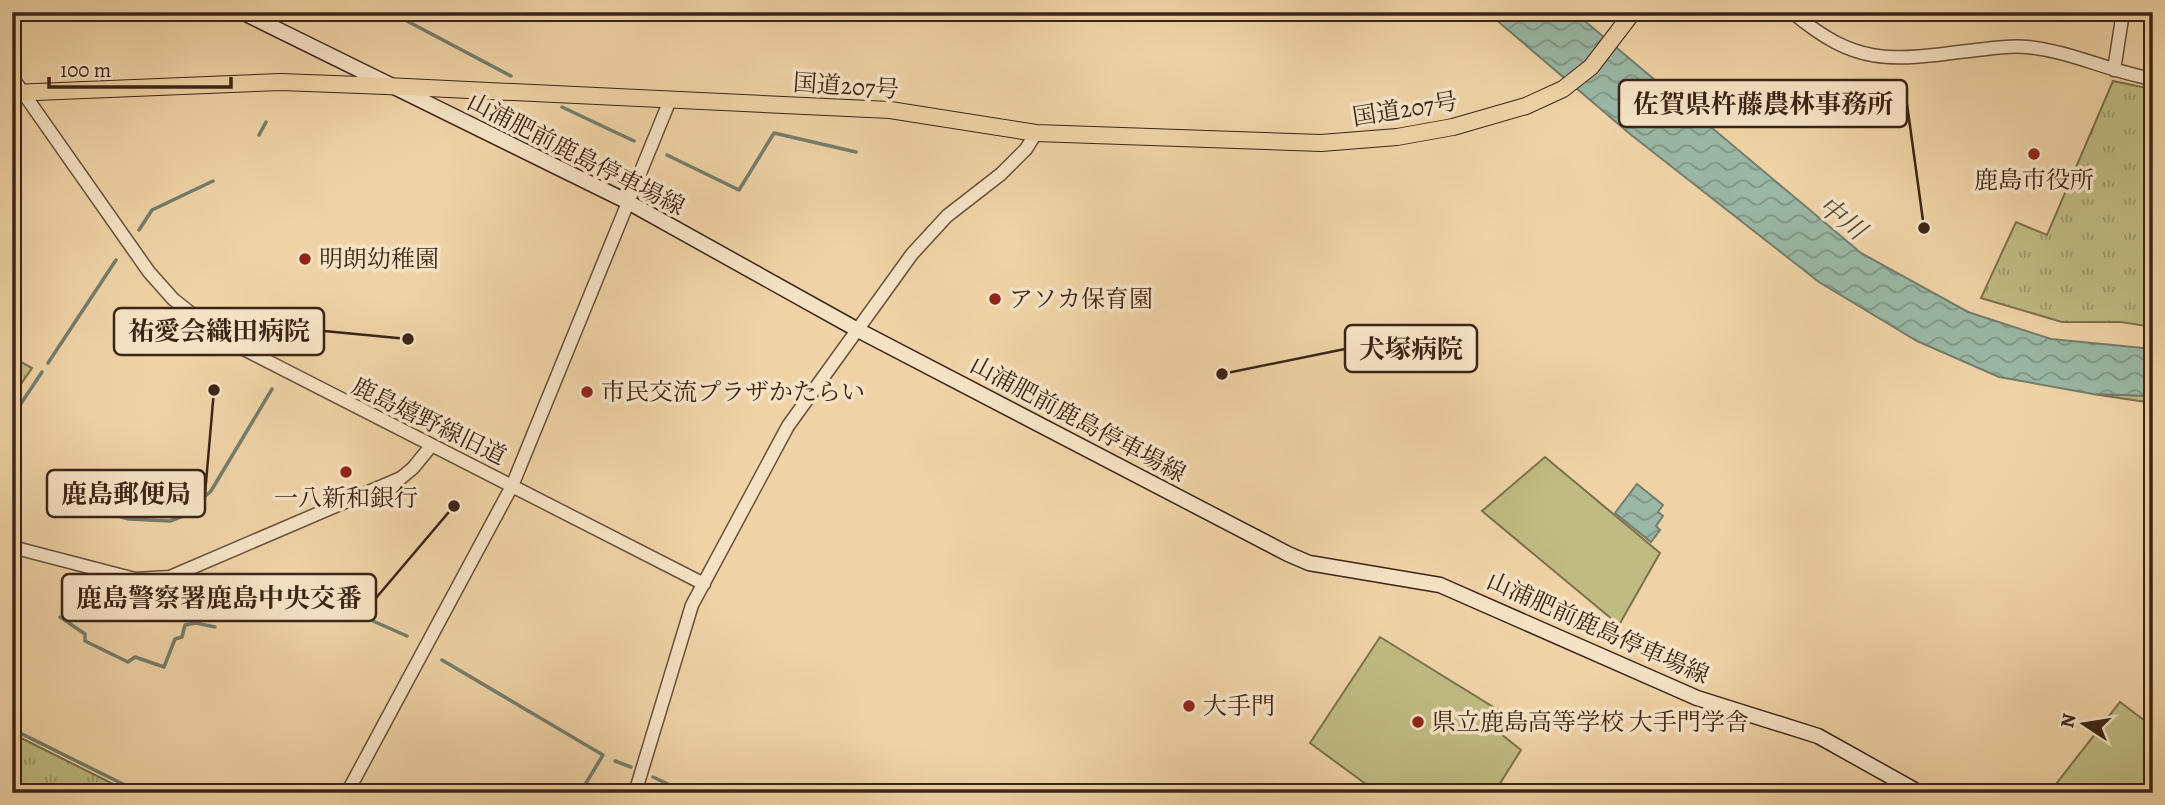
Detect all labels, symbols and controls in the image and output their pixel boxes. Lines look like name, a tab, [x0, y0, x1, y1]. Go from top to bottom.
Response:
scale bar	[49, 46, 231, 90]
text: 100 m	[60, 56, 111, 84]
street label: 国道207号	[792, 66, 900, 106]
callout: 佐賀県杵藤農林事務所	[1619, 80, 1907, 127]
street label: 山浦肥前鹿島停車場線	[462, 85, 690, 223]
street label: 国道207号	[1350, 85, 1460, 133]
text: 佐賀県杵藤農林事務所	[1633, 87, 1893, 122]
marker: 鹿島市役所	[2026, 146, 2042, 162]
place label: 鹿島市役所	[1974, 164, 2094, 196]
water label: 中川	[1811, 188, 1876, 250]
place label: 明朗幼稚園	[319, 243, 439, 275]
marker: 明朗幼稚園	[297, 251, 313, 267]
place label: アソカ保育園	[1009, 283, 1153, 315]
marker: アソカ保育園	[987, 291, 1003, 307]
callout: 祐愛会織田病院	[114, 308, 324, 355]
text: 祐愛会織田病院	[128, 314, 310, 349]
callout: 犬塚病院	[1345, 325, 1477, 372]
text: 犬塚病院	[1359, 332, 1463, 367]
street label: 山浦肥前鹿島停車場線	[965, 349, 1191, 489]
street label: 鹿島嬉野線旧道	[346, 370, 512, 472]
place label: 市民交流プラザかたらい	[601, 376, 865, 408]
marker: 市民交流プラザかたらい	[579, 384, 595, 400]
marker: 一八新和銀行	[338, 464, 354, 480]
callout: 鹿島郵便局	[47, 470, 205, 517]
text: 鹿島郵便局	[61, 477, 191, 512]
place label: 一八新和銀行	[274, 482, 418, 514]
street label: 山浦肥前鹿島停車場線	[1482, 565, 1714, 691]
callout: 鹿島警察署鹿島中央交番	[62, 574, 376, 621]
text: 鹿島警察署鹿島中央交番	[76, 581, 362, 616]
place label: 大手門	[1203, 690, 1275, 722]
north arrow	[2050, 690, 2120, 760]
marker: 大手門	[1181, 698, 1197, 714]
place label: 県立鹿島高等学校 大手門学舎	[1432, 706, 1749, 738]
text: N	[2054, 711, 2083, 730]
marker: 県立鹿島高等学校 大手門学舎	[1410, 714, 1426, 730]

